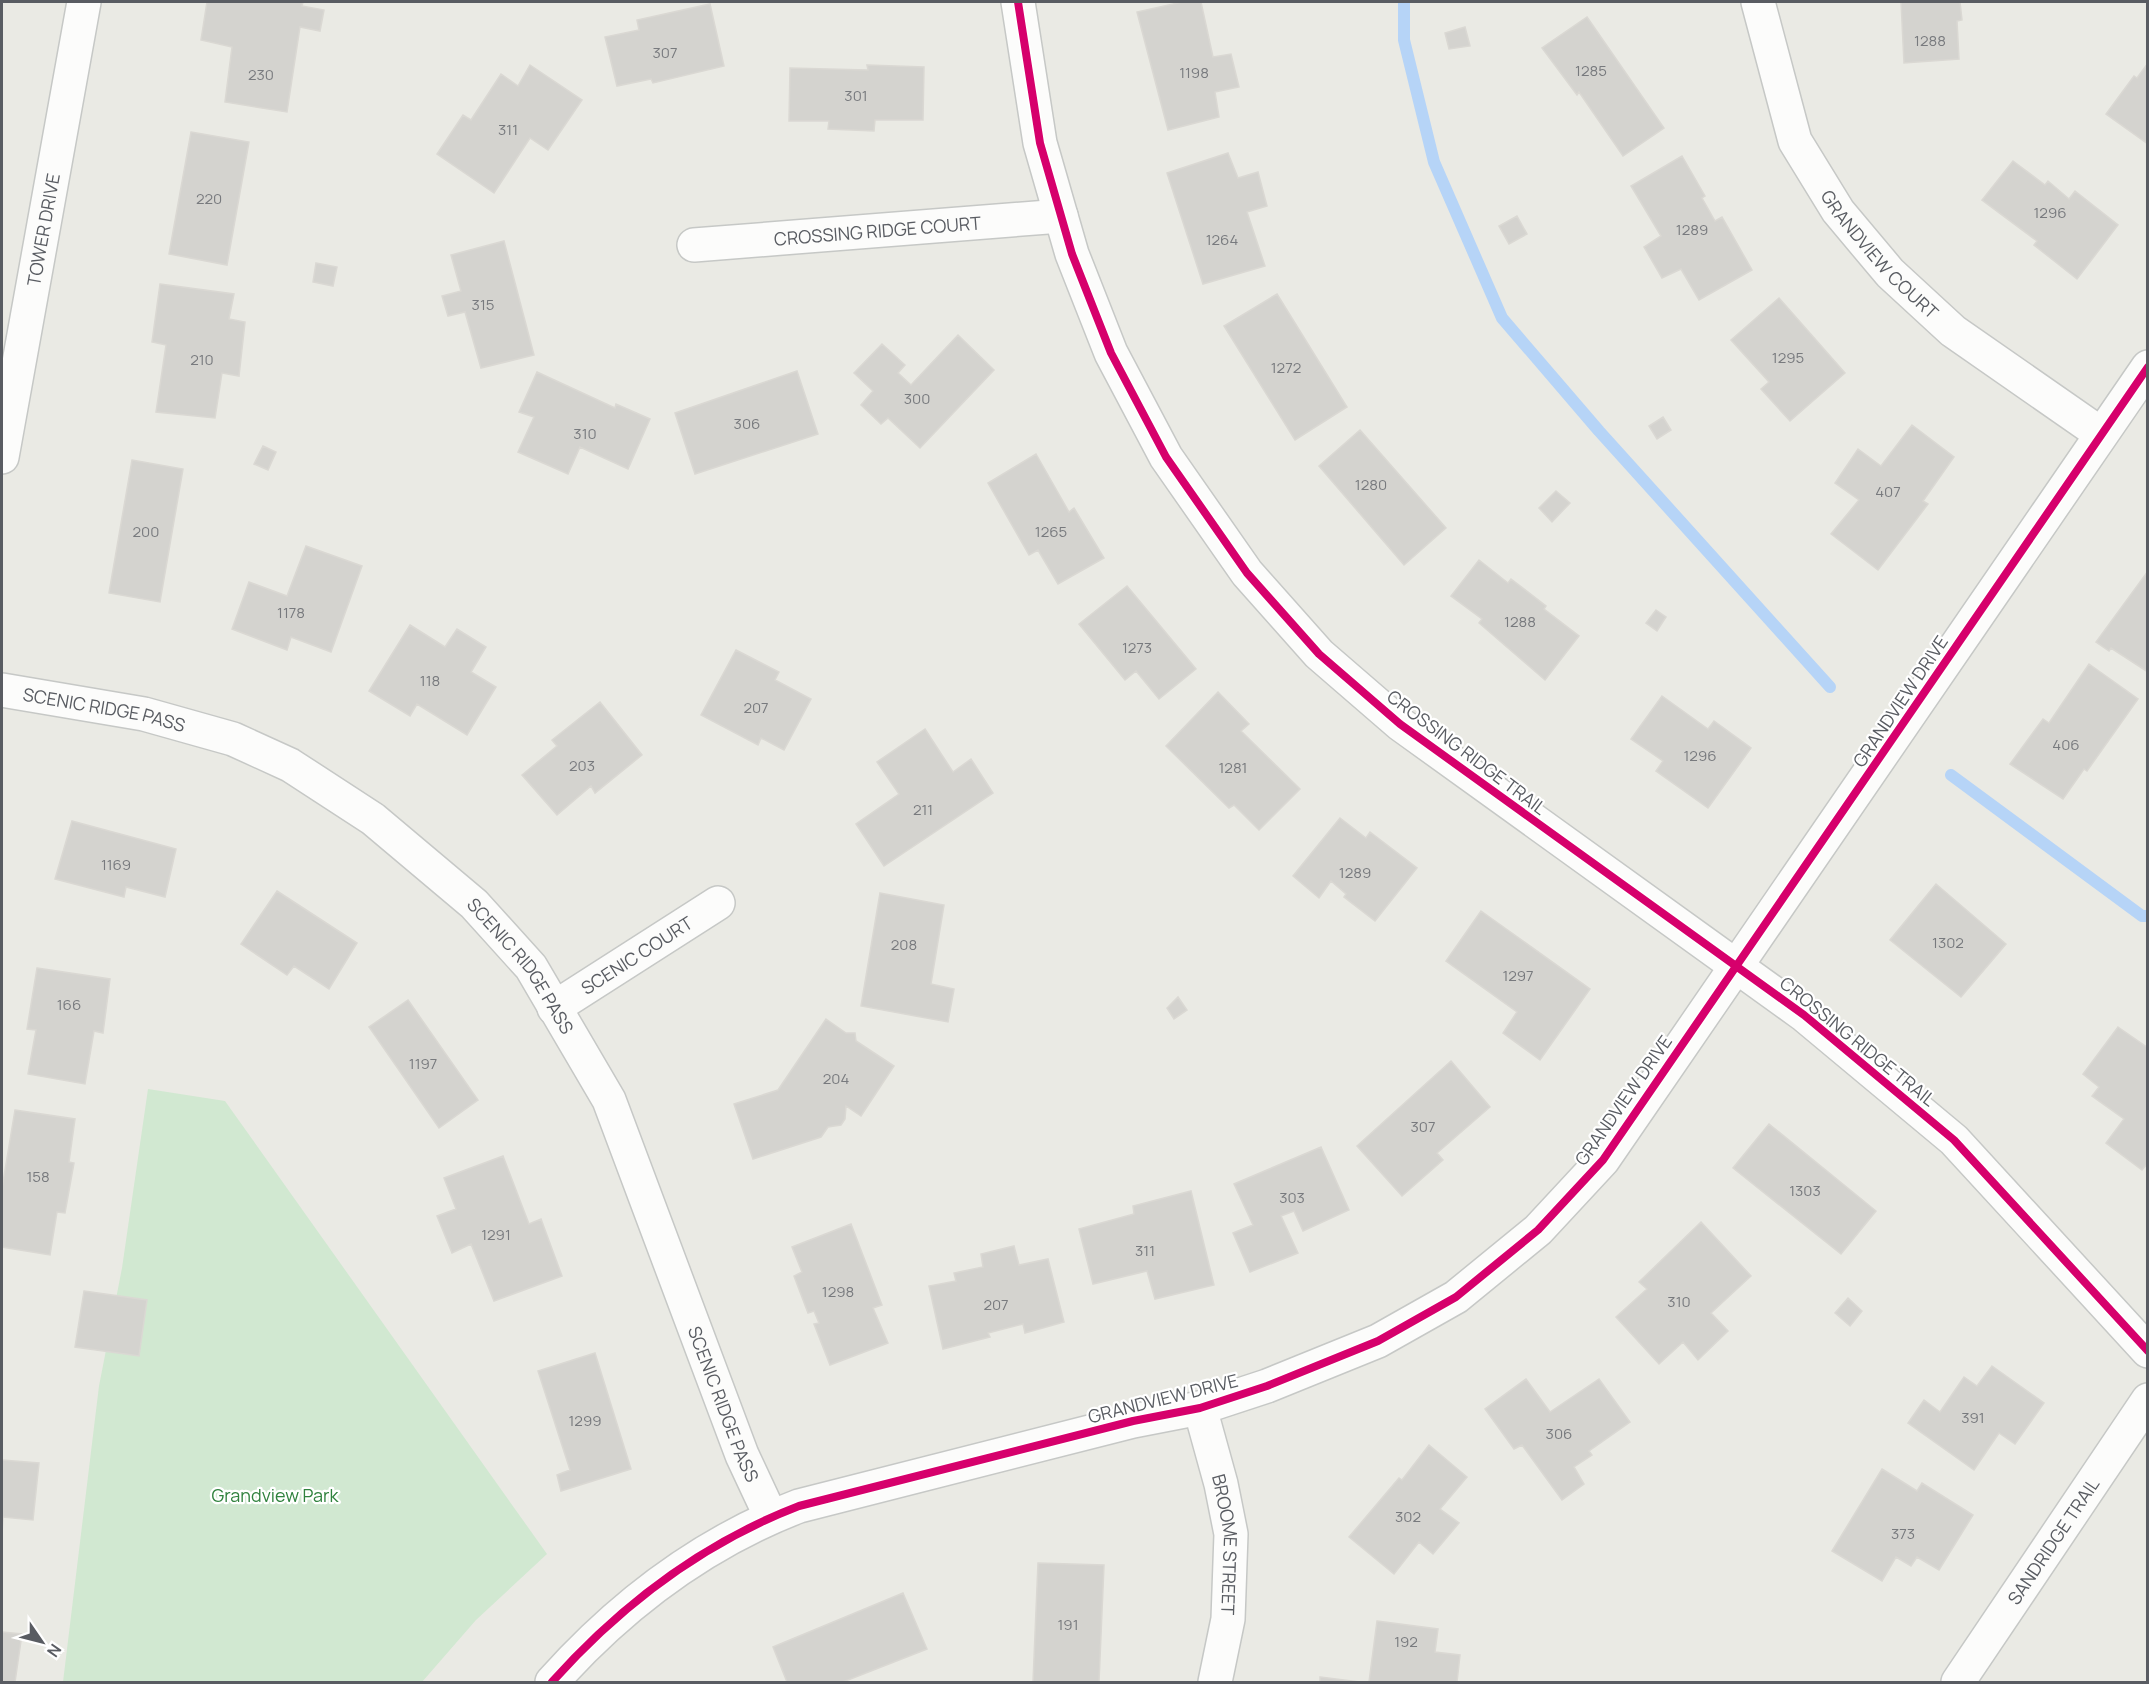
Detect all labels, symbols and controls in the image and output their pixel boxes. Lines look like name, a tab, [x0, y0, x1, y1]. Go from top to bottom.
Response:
house number: 1288	[1914, 30, 1946, 51]
house number: 307	[653, 42, 677, 63]
house number: 1285	[1575, 60, 1607, 81]
house number: 1198	[1179, 62, 1209, 83]
house number: 230	[248, 64, 274, 85]
house number: 301	[844, 85, 868, 106]
house number: 311	[498, 119, 518, 140]
street label: TOWER DRIVE	[21, 171, 65, 288]
street label: GRANDVIEW COURT	[1816, 185, 1944, 324]
house number: 220	[196, 188, 222, 209]
house number: 1296	[2033, 202, 2067, 223]
street label: CROSSING RIDGE COURT	[773, 210, 982, 251]
house number: 1289	[1676, 219, 1708, 240]
house number: 1264	[1206, 229, 1238, 250]
house number: 315	[472, 294, 494, 315]
house number: 1295	[1772, 347, 1804, 368]
house number: 210	[190, 349, 214, 370]
house number: 1272	[1271, 357, 1301, 378]
house number: 300	[904, 388, 930, 409]
house number: 306	[734, 413, 760, 434]
house number: 310	[573, 423, 597, 444]
house number: 1280	[1355, 474, 1387, 495]
house number: 407	[1875, 481, 1901, 502]
house number: 200	[133, 521, 159, 542]
house number: 1265	[1035, 521, 1067, 542]
house number: 1178	[277, 602, 305, 623]
house number: 1288	[1504, 611, 1536, 632]
street label: GRANDVIEW DRIVE	[1847, 631, 1953, 771]
house number: 1273	[1122, 637, 1152, 658]
house number: 118	[420, 670, 440, 691]
street label: SCENIC RIDGE PASS	[21, 682, 188, 737]
street label: CROSSING RIDGE TRAIL	[1382, 684, 1552, 820]
house number: 207	[743, 697, 769, 718]
house number: 406	[2052, 734, 2080, 755]
house number: 1296	[1683, 745, 1717, 766]
house number: 203	[569, 755, 595, 776]
house number: 1281	[1219, 757, 1247, 778]
house number: 211	[913, 799, 933, 820]
house number: 1169	[101, 854, 131, 875]
house number: 1289	[1339, 862, 1371, 883]
street label: SCENIC RIDGE PASS	[462, 892, 580, 1038]
street label: SCENIC COURT	[576, 910, 697, 1000]
house number: 1302	[1932, 932, 1964, 953]
house number: 208	[891, 934, 917, 955]
house number: 1297	[1502, 965, 1534, 986]
street label: CROSSING RIDGE TRAIL	[1775, 971, 1941, 1111]
house number: 166	[57, 994, 81, 1015]
street label: GRANDVIEW DRIVE	[1569, 1030, 1677, 1170]
house number: 1197	[409, 1053, 437, 1074]
house number: 204	[823, 1068, 849, 1089]
house number: 307	[1411, 1116, 1435, 1137]
house number: 158	[26, 1166, 50, 1187]
house number: 1303	[1789, 1180, 1821, 1201]
house number: 303	[1279, 1187, 1305, 1208]
house number: 1291	[481, 1224, 511, 1245]
house number: 311	[1135, 1240, 1155, 1261]
house number: 1298	[822, 1281, 854, 1302]
house number: 310	[1667, 1291, 1691, 1312]
house number: 207	[983, 1294, 1009, 1315]
street label: SCENIC RIDGE PASS	[683, 1323, 765, 1486]
street label: GRANDVIEW DRIVE	[1085, 1368, 1241, 1428]
house number: 391	[1961, 1407, 1985, 1428]
house number: 1299	[568, 1410, 602, 1431]
house number: 306	[1546, 1423, 1572, 1444]
street label: BROOME STREET	[1207, 1471, 1243, 1616]
street label: SANDRIDGE TRAIL	[2002, 1473, 2104, 1609]
park label: Grandview Park	[212, 1483, 340, 1507]
house number: 302	[1395, 1506, 1421, 1527]
house number: 373	[1891, 1523, 1915, 1544]
north arrow	[12, 1612, 72, 1672]
house number: 191	[1057, 1614, 1079, 1635]
house number: 192	[1394, 1631, 1418, 1652]
text: N	[42, 1640, 67, 1662]

